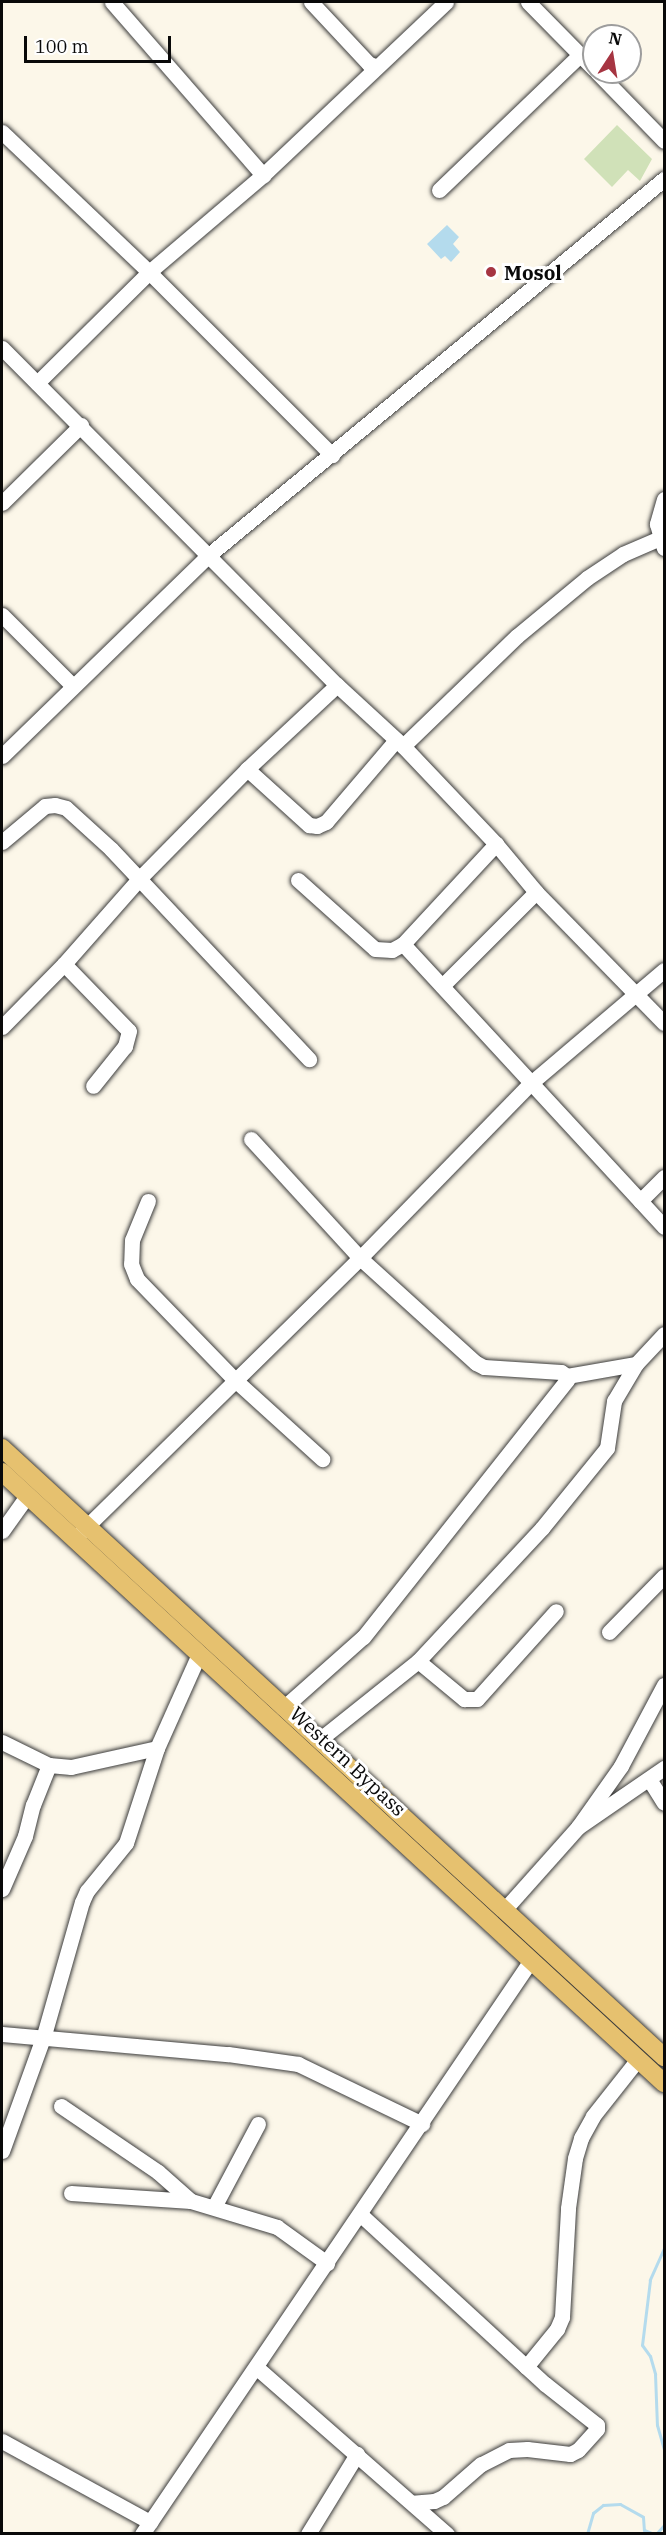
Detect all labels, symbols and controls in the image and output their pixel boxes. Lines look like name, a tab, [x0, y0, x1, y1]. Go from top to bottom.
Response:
scale bar	[27, 24, 174, 62]
north arrow	[582, 24, 642, 84]
text: N	[607, 27, 624, 49]
text: 100 m	[35, 35, 89, 58]
place label: Mosol	[504, 260, 562, 284]
marker: Mosol	[482, 263, 500, 281]
street label: Western Bypass	[285, 1701, 411, 1821]

